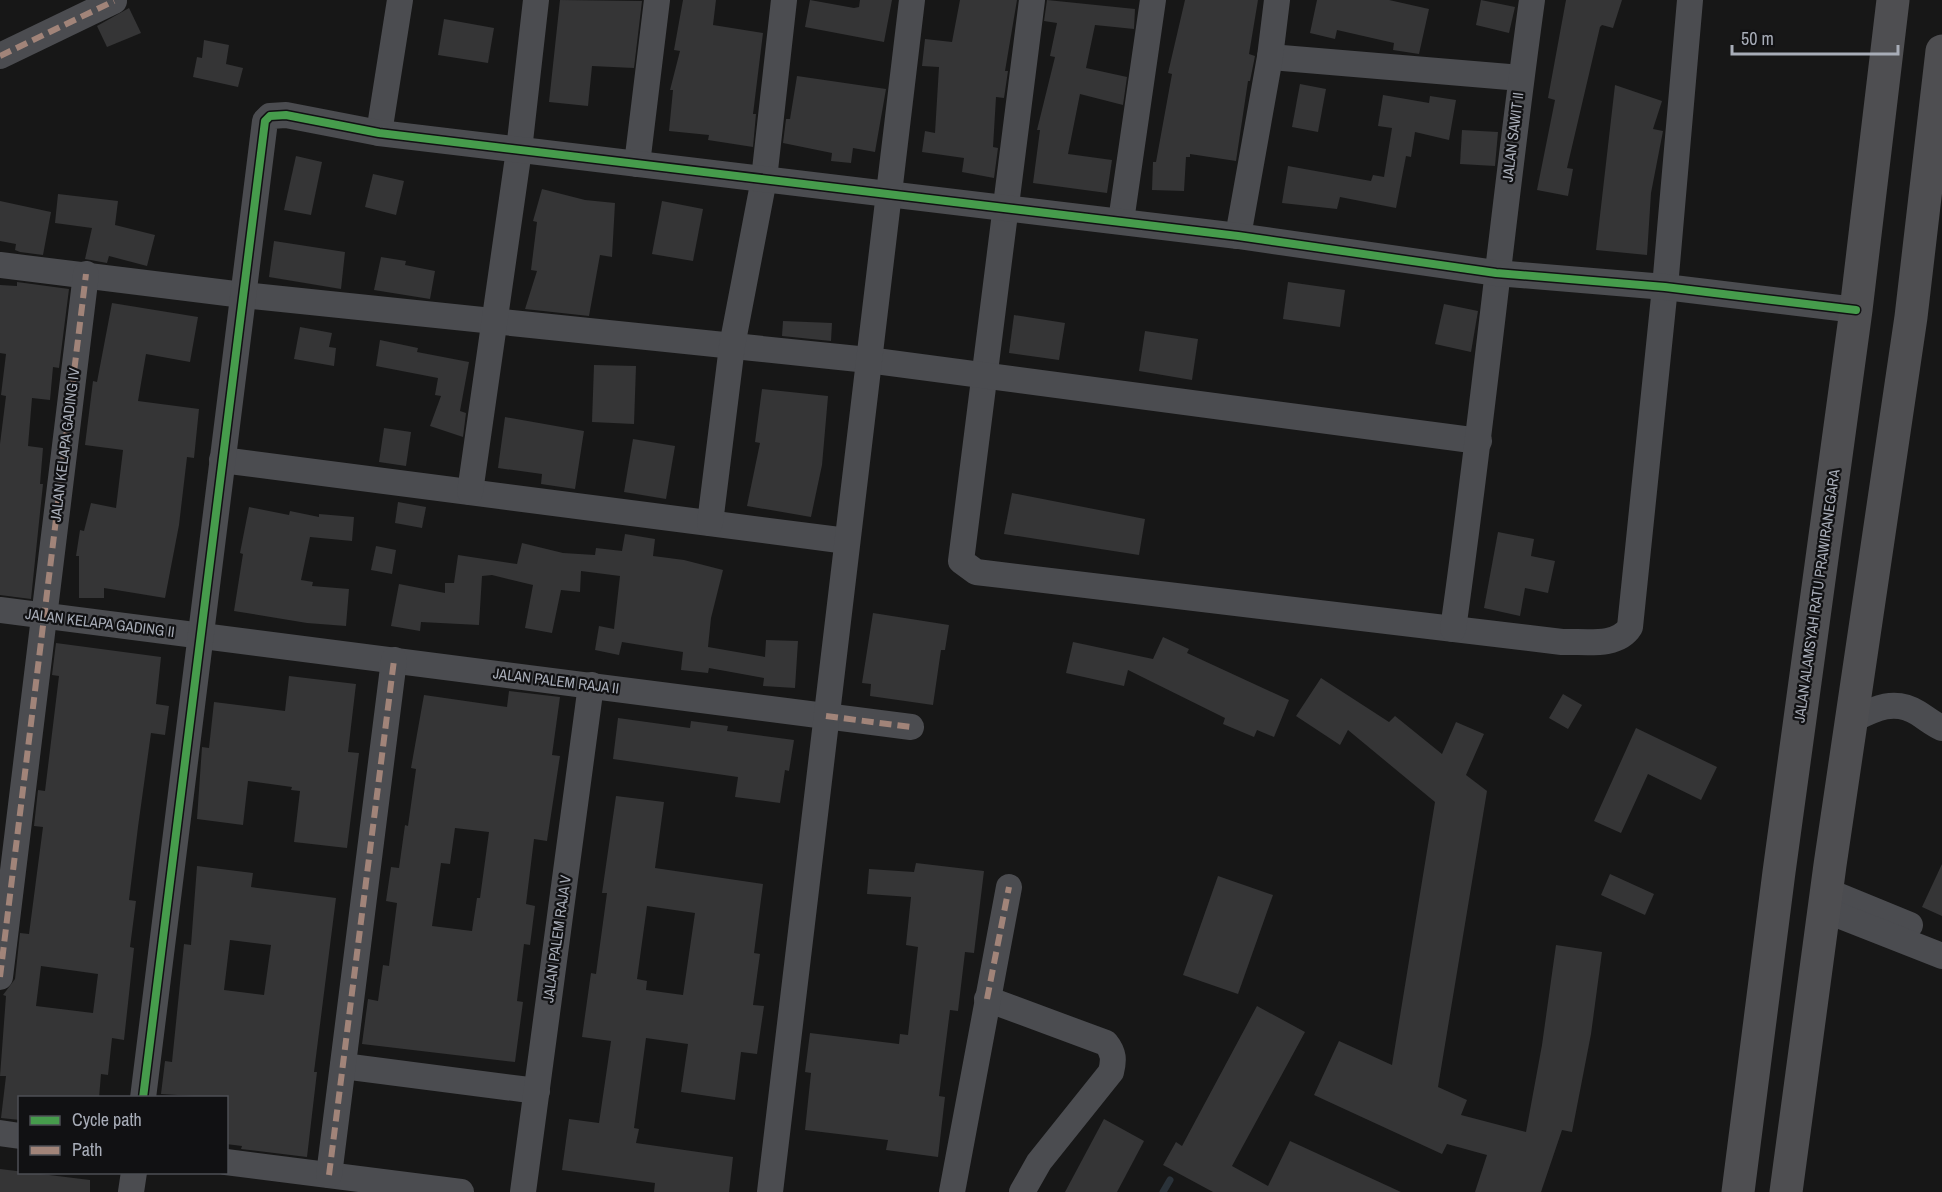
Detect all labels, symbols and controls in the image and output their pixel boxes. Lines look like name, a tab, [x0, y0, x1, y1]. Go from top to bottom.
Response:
scale bar	[1732, 18, 1898, 56]
text: 50 m	[1741, 26, 1774, 51]
street label: JALAN SAWIT II	[1497, 91, 1528, 183]
street label: JALAN KELAPA GADING IV	[45, 366, 84, 523]
street label: JALAN ALAMSYAH RATU PRAWIRANEGARA	[1788, 467, 1845, 724]
street label: JALAN KELAPA GADING II	[24, 603, 176, 642]
street label: JALAN PALEM RAJA II	[492, 662, 620, 699]
street label: JALAN PALEM RAJA V	[537, 873, 576, 1004]
legend	[18, 1096, 228, 1174]
text: Cycle path	[72, 1107, 142, 1132]
text: Path	[72, 1137, 102, 1162]

